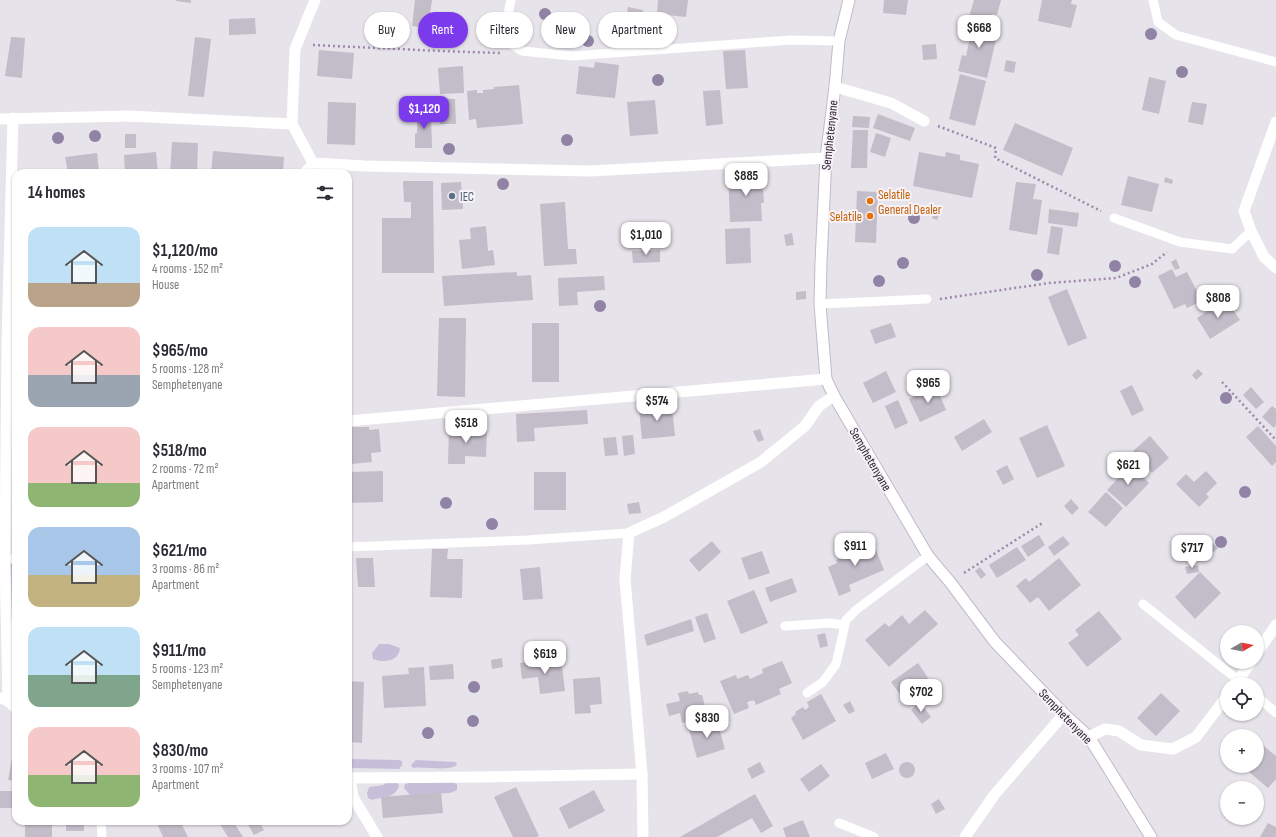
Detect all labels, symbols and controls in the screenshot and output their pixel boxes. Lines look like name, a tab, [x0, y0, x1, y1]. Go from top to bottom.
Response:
chip: Buy	[364, 12, 410, 48]
chip: Rent	[418, 12, 468, 48]
chip: Filters	[476, 12, 533, 48]
chip: New	[541, 12, 590, 48]
chip: Apartment	[598, 12, 677, 48]
pin: $668	[955, 15, 1003, 49]
text: $668	[966, 20, 992, 36]
pin: $1,120	[391, 96, 457, 130]
street label: Semphetenyane	[818, 99, 842, 171]
text: $1,120	[408, 101, 440, 117]
pin: $885	[722, 163, 770, 197]
text: $885	[734, 168, 758, 184]
icon: filters	[314, 182, 336, 204]
text: 14 homes	[28, 183, 85, 203]
place label: Selatile General Dealer	[878, 187, 942, 218]
place label: IEC	[460, 189, 474, 205]
marker: IEC	[447, 191, 457, 201]
marker: Selatile General Dealer	[865, 196, 875, 206]
place label: Selatile	[830, 209, 862, 225]
marker: Selatile	[865, 211, 875, 221]
pin: $1,010	[613, 222, 679, 256]
text: $1,010	[630, 227, 662, 243]
text: $1,120/mo	[152, 241, 218, 261]
icon: home	[60, 243, 108, 291]
text: 4 rooms · 152 m²	[152, 261, 223, 277]
text: House	[152, 277, 179, 293]
pin: $808	[1194, 285, 1242, 319]
text: $808	[1205, 290, 1231, 306]
text: $965/mo	[152, 341, 208, 361]
icon: home	[60, 343, 108, 391]
text: 5 rooms · 128 m²	[152, 361, 224, 377]
pin: $965	[904, 370, 952, 404]
text: $965	[916, 375, 940, 391]
text: Semphetenyane	[152, 377, 223, 393]
pin: $574	[633, 388, 681, 422]
text: $574	[645, 393, 669, 409]
pin: $518	[442, 410, 490, 444]
text: $518	[454, 415, 478, 431]
street label: Semphetenyane	[846, 425, 895, 494]
text: $518/mo	[152, 441, 207, 461]
icon: home	[60, 443, 108, 491]
pin: $621	[1104, 452, 1152, 486]
text: $621	[1116, 457, 1140, 473]
text: 2 rooms · 72 m²	[152, 461, 218, 477]
text: Apartment	[152, 477, 199, 493]
pin: $911	[831, 533, 879, 567]
pin: $717	[1168, 535, 1216, 569]
text: $911	[844, 538, 867, 554]
text: $717	[1180, 540, 1204, 556]
text: $621/mo	[152, 541, 207, 561]
icon: home	[60, 543, 108, 591]
text: 3 rooms · 86 m²	[152, 561, 219, 577]
text: Apartment	[152, 577, 199, 593]
north arrow	[1220, 625, 1264, 669]
map controls	[1220, 625, 1264, 825]
text: $911/mo	[152, 641, 206, 661]
pin: $619	[521, 641, 569, 675]
icon: home	[60, 643, 108, 691]
text: $619	[533, 646, 557, 662]
text: 5 rooms · 123 m²	[152, 661, 223, 677]
text: Semphetenyane	[152, 677, 223, 693]
button: locate	[1220, 677, 1264, 721]
pin: $702	[897, 679, 945, 713]
text: $702	[909, 684, 933, 700]
street label: Semphetenyane	[1035, 686, 1096, 748]
pin: $830	[683, 705, 731, 739]
text: $830	[695, 710, 719, 726]
button: +	[1220, 729, 1264, 773]
text: $830/mo	[152, 741, 208, 761]
icon: home	[60, 743, 108, 791]
text: 3 rooms · 107 m²	[152, 761, 224, 777]
text: Apartment	[152, 777, 199, 793]
button: −	[1220, 781, 1264, 825]

